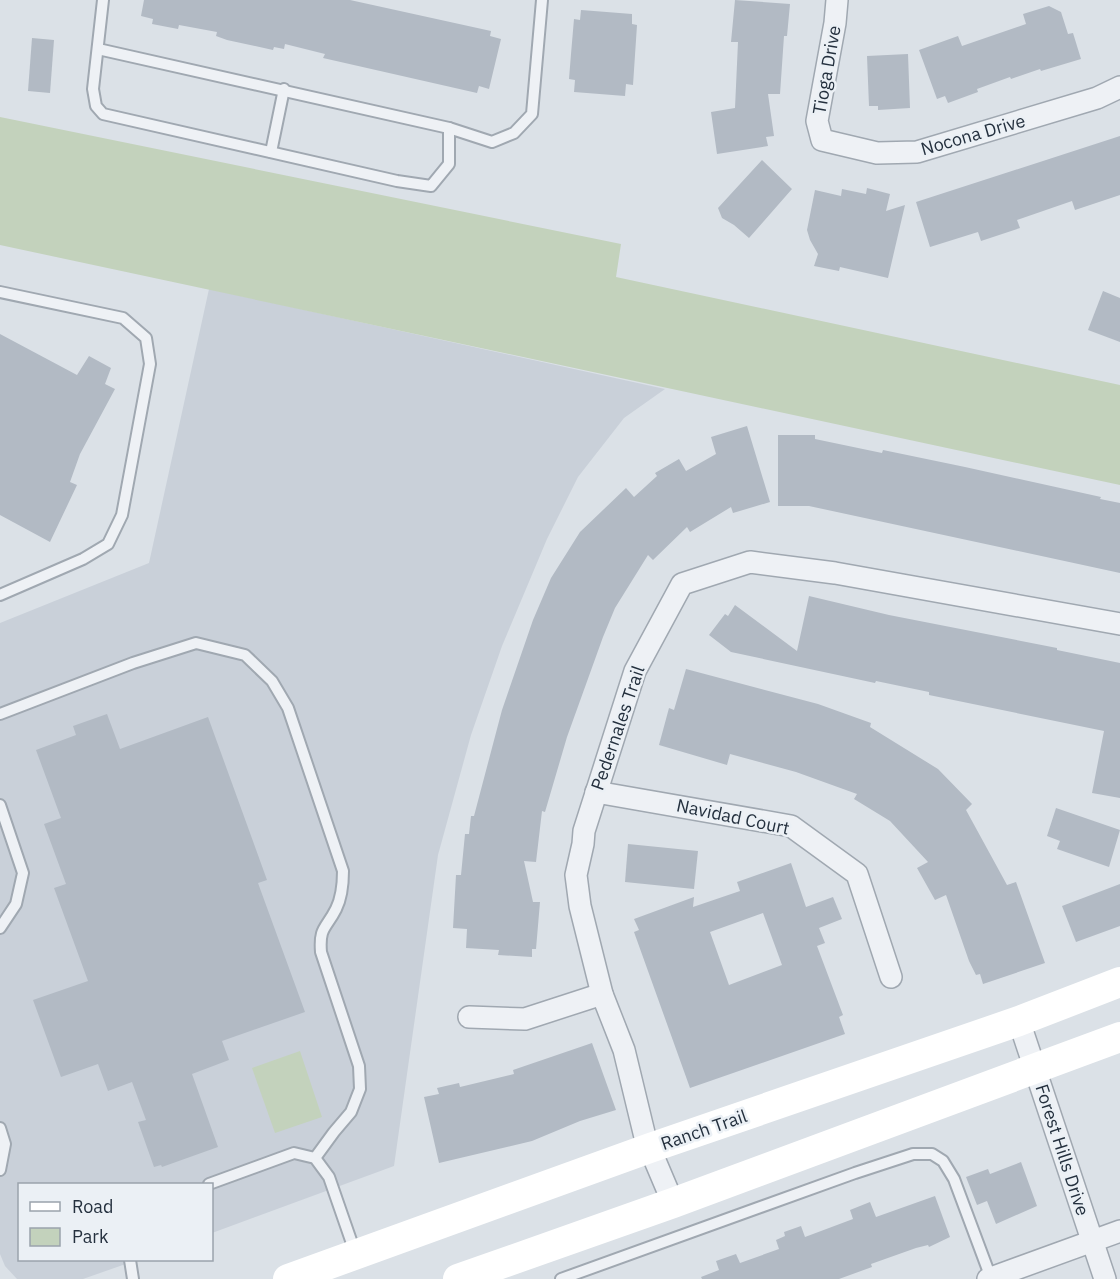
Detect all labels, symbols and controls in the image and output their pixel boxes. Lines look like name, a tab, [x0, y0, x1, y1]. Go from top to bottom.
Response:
street label: Tioga Drive	[807, 24, 846, 116]
street label: Nocona Drive	[918, 109, 1028, 160]
street label: Pedernales Trail	[585, 663, 650, 793]
street label: Navidad Court	[675, 793, 792, 840]
street label: Forest Hills Drive	[1030, 1081, 1095, 1219]
street label: Ranch Trail	[658, 1104, 750, 1155]
legend	[18, 1183, 213, 1261]
text: Road	[72, 1195, 113, 1218]
text: Park	[72, 1225, 109, 1248]

